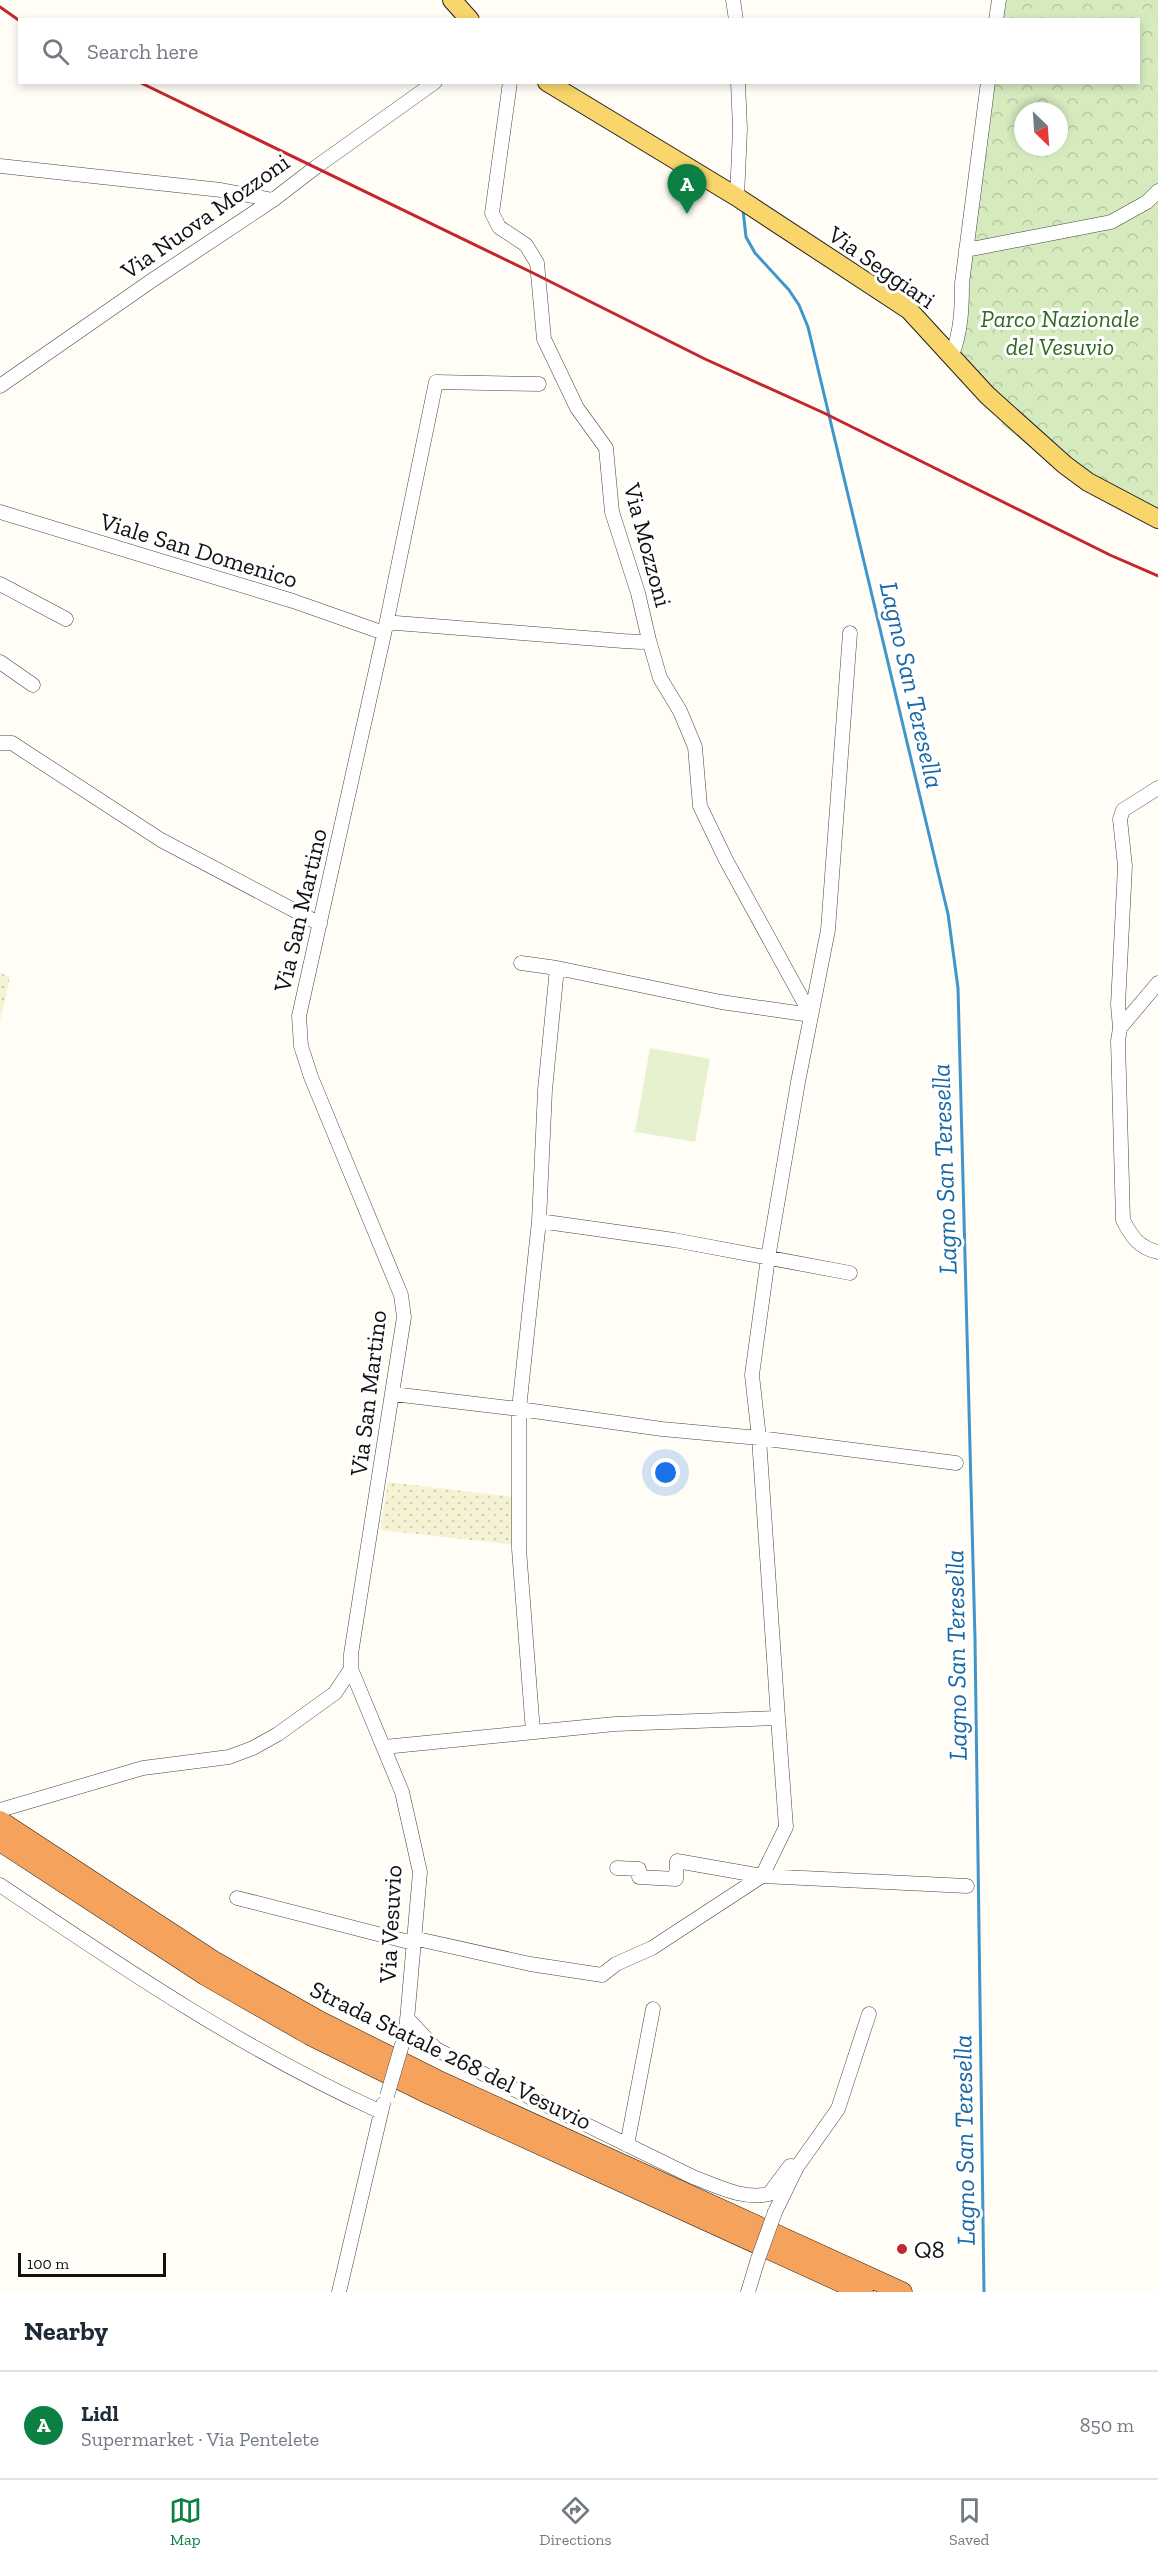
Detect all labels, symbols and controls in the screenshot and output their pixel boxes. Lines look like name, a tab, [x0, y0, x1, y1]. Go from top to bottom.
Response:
search box	[18, 18, 1140, 84]
icon: search	[39, 35, 72, 68]
text: Search here	[87, 38, 198, 65]
north arrow	[1014, 102, 1068, 156]
street label: Via Nuova Mozzoni	[114, 147, 295, 285]
pin: A	[668, 164, 706, 214]
street label: Via Seggiari	[822, 219, 941, 315]
park label: Parco Nazionale del Vesuvio	[981, 304, 1139, 361]
street label: Via Mozzoni	[617, 479, 678, 610]
street label: Viale San Domenico	[96, 506, 301, 594]
water label: Lagno San Teresella	[873, 579, 951, 791]
street label: Via San Martino	[267, 826, 333, 995]
water label: Lagno San Teresella	[924, 1063, 964, 1275]
street label: Via San Martino	[343, 1308, 393, 1478]
your location	[651, 1458, 680, 1487]
water label: Lagno San Teresella	[938, 1549, 974, 1761]
street label: Via Vesuvio	[372, 1864, 408, 1985]
street label: Strada Statale 268 del Vesuvio	[306, 1974, 596, 2136]
water label: Lagno San Teresella	[946, 2034, 982, 2246]
place label: Q8	[914, 2235, 945, 2264]
marker: Q8	[895, 2242, 909, 2256]
scale bar	[18, 2250, 166, 2278]
text: 100 m	[27, 2254, 69, 2273]
text: Nearby	[24, 2315, 108, 2347]
text: Lidl	[81, 2400, 119, 2427]
text: A	[37, 2413, 50, 2437]
text: 850 m	[1080, 2413, 1134, 2437]
text: Supermarket · Via Pentelete	[81, 2427, 319, 2451]
tab: Map	[169, 2494, 202, 2549]
tab: Directions	[539, 2494, 612, 2549]
tab: Saved	[949, 2494, 989, 2549]

